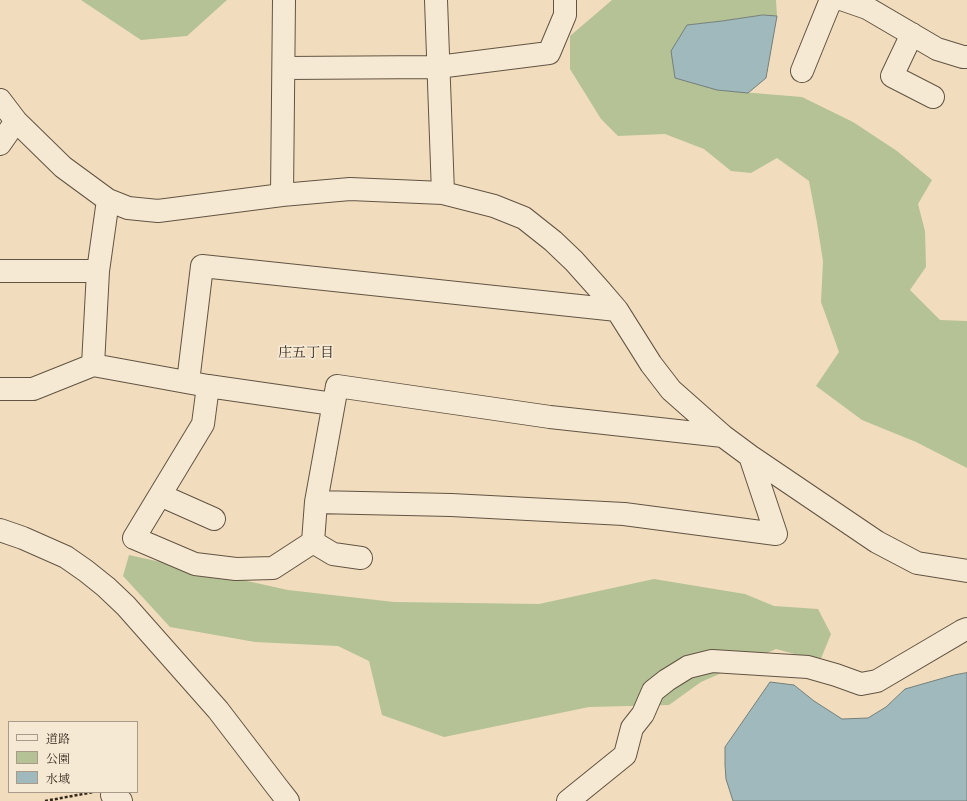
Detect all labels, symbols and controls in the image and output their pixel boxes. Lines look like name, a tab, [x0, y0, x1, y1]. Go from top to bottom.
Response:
district label: 庄五丁目	[278, 346, 334, 362]
legend	[8, 721, 138, 793]
text: 道路	[46, 732, 70, 746]
text: 公園	[46, 752, 70, 766]
text: 水域	[46, 772, 70, 786]

